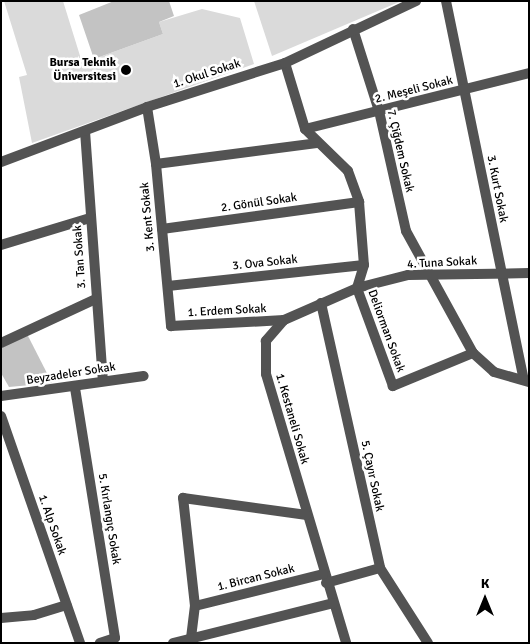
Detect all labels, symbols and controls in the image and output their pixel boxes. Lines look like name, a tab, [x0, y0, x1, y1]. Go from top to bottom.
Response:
place label: Bursa Teknik Üniversitesi	[49, 56, 116, 84]
street label: 1. Okul Sokak	[172, 56, 242, 92]
marker: Bursa Teknik Üniversitesi	[120, 64, 132, 76]
street label: 2. Meşeli Sokak	[374, 73, 454, 107]
street label: 7. Çiğdem Sokak	[383, 108, 417, 194]
street label: 3. Kurt Sokak	[483, 154, 511, 224]
street label: 3. Kent Sokak	[138, 182, 158, 252]
street label: 2. Gönül Sokak	[220, 191, 298, 215]
street label: 3. Tan Sokak	[71, 225, 89, 289]
street label: 3. Ova Sokak	[232, 252, 298, 274]
street label: 4. Tuna Sokak	[407, 254, 477, 272]
street label: Deliorman Sokak	[364, 288, 408, 374]
street label: 1. Erdem Sokak	[187, 302, 267, 320]
street label: Beyzadeler Sokak	[25, 360, 117, 388]
street label: 1. Kestaneli Sokak	[272, 372, 312, 466]
street label: 5. Çayır Sokak	[357, 439, 387, 513]
street label: 5. Kırlangıç Sokak	[95, 472, 123, 566]
street label: 1. Alp Sokak	[35, 493, 69, 557]
street label: 1. Bircan Sokak	[216, 561, 296, 595]
north arrow	[460, 574, 510, 624]
text: K	[481, 575, 489, 592]

